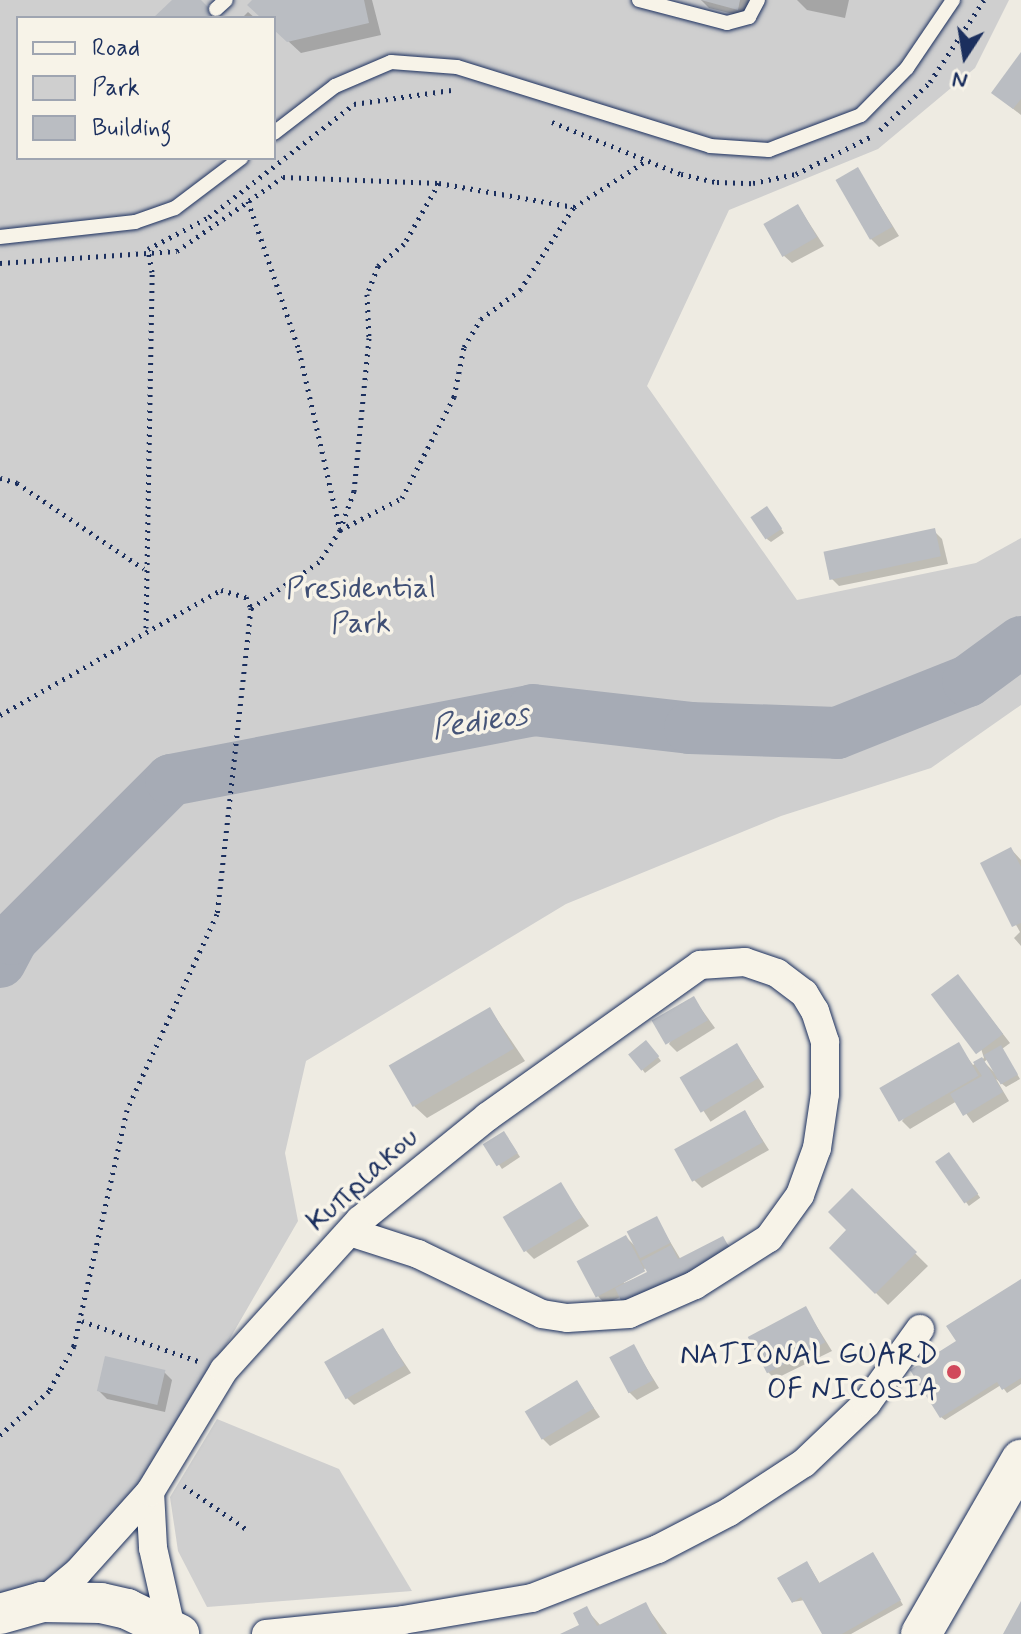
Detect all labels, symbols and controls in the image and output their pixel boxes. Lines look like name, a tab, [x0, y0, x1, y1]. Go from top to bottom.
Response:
legend	[16, 16, 276, 160]
north arrow	[925, 16, 1005, 96]
text: Road	[92, 33, 140, 64]
text: N	[950, 64, 970, 95]
text: Park	[92, 73, 140, 104]
text: Building	[92, 113, 172, 144]
park label: Presidential Park	[286, 571, 436, 642]
water label: Pedieos	[429, 695, 531, 749]
street label: Κυπριακου	[300, 1120, 426, 1240]
place label: NATIONAL GUARD OF NICOSIA	[683, 1337, 938, 1408]
marker: NATIONAL GUARD OF NICOSIA	[945, 1363, 963, 1381]

